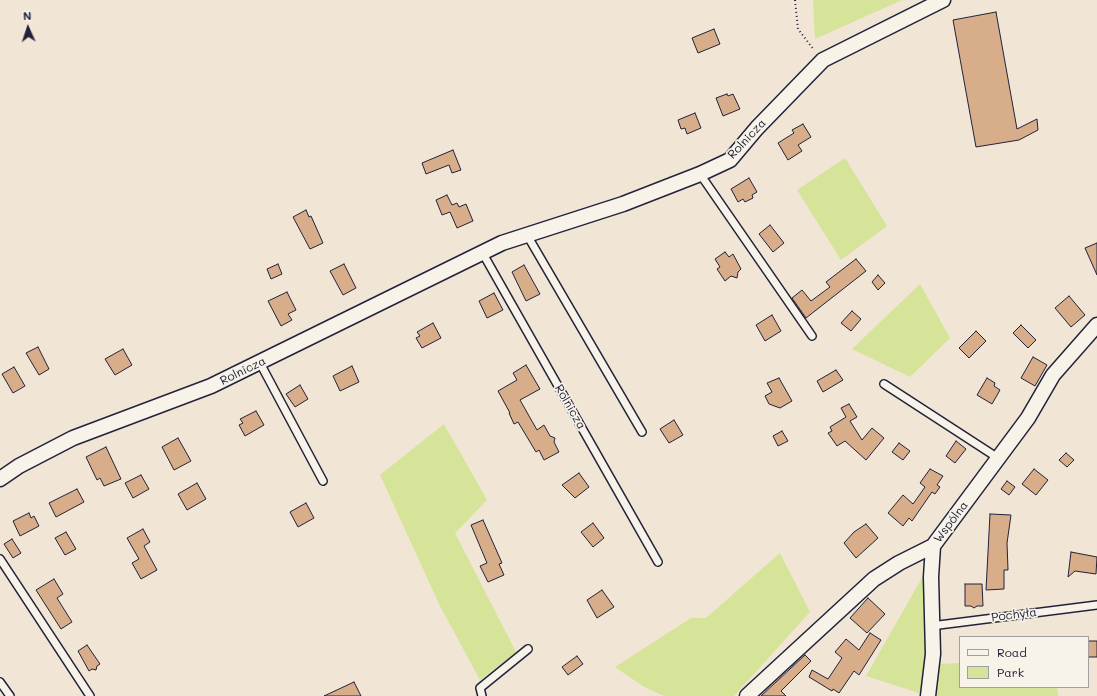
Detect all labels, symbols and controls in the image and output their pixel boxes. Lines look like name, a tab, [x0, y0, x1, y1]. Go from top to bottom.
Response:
north arrow	[8, 8, 48, 48]
text: N	[23, 8, 32, 23]
street label: Rolnicza	[725, 116, 769, 162]
street label: Rolnicza	[218, 354, 268, 388]
street label: Rolnicza	[551, 382, 589, 432]
street label: Wspólna	[931, 498, 971, 546]
street label: Pochyła	[990, 605, 1038, 625]
legend	[959, 636, 1089, 688]
text: Road	[997, 644, 1027, 660]
text: Park	[997, 664, 1024, 680]

